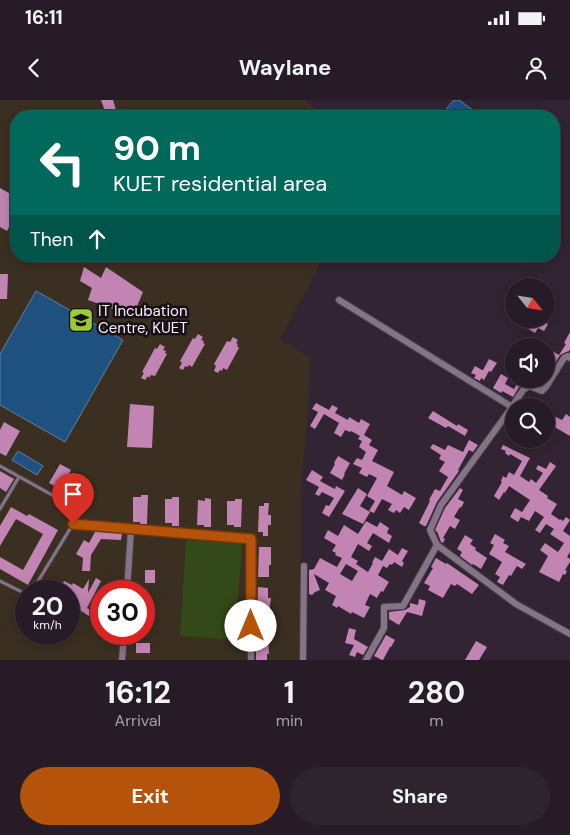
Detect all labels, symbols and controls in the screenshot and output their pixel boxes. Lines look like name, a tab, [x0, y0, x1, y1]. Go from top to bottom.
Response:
text: 16:11	[25, 5, 63, 30]
text: Waylane	[239, 53, 331, 82]
icon: back	[20, 54, 48, 82]
icon: person	[522, 54, 550, 82]
text: 90 m	[113, 125, 201, 171]
icon: left	[30, 130, 95, 195]
text: KUET residential area	[113, 169, 327, 198]
icon: ahead	[83, 225, 111, 253]
text: Then	[30, 227, 73, 252]
north arrow	[505, 278, 555, 328]
map controls	[505, 278, 555, 448]
place label: IT Incubation Centre, KUET	[98, 301, 188, 338]
school or university icon: IT Incubation Centre, KUET	[68, 307, 94, 333]
button: sound	[505, 338, 555, 388]
button: search	[505, 398, 555, 448]
pin	[52, 473, 94, 524]
icon: arrive	[59, 480, 87, 508]
speed limit sign: 30	[90, 580, 155, 645]
text: 20	[32, 590, 63, 623]
position arrow	[224, 599, 276, 651]
text: km/h	[33, 617, 62, 633]
text: 16:12	[105, 673, 171, 712]
text: 1	[284, 673, 295, 712]
text: 280	[408, 673, 465, 712]
text: Arrival	[115, 710, 161, 731]
text: min	[276, 710, 303, 731]
text: m	[429, 710, 444, 731]
button: Exit	[20, 767, 280, 825]
button: Share	[290, 767, 550, 825]

